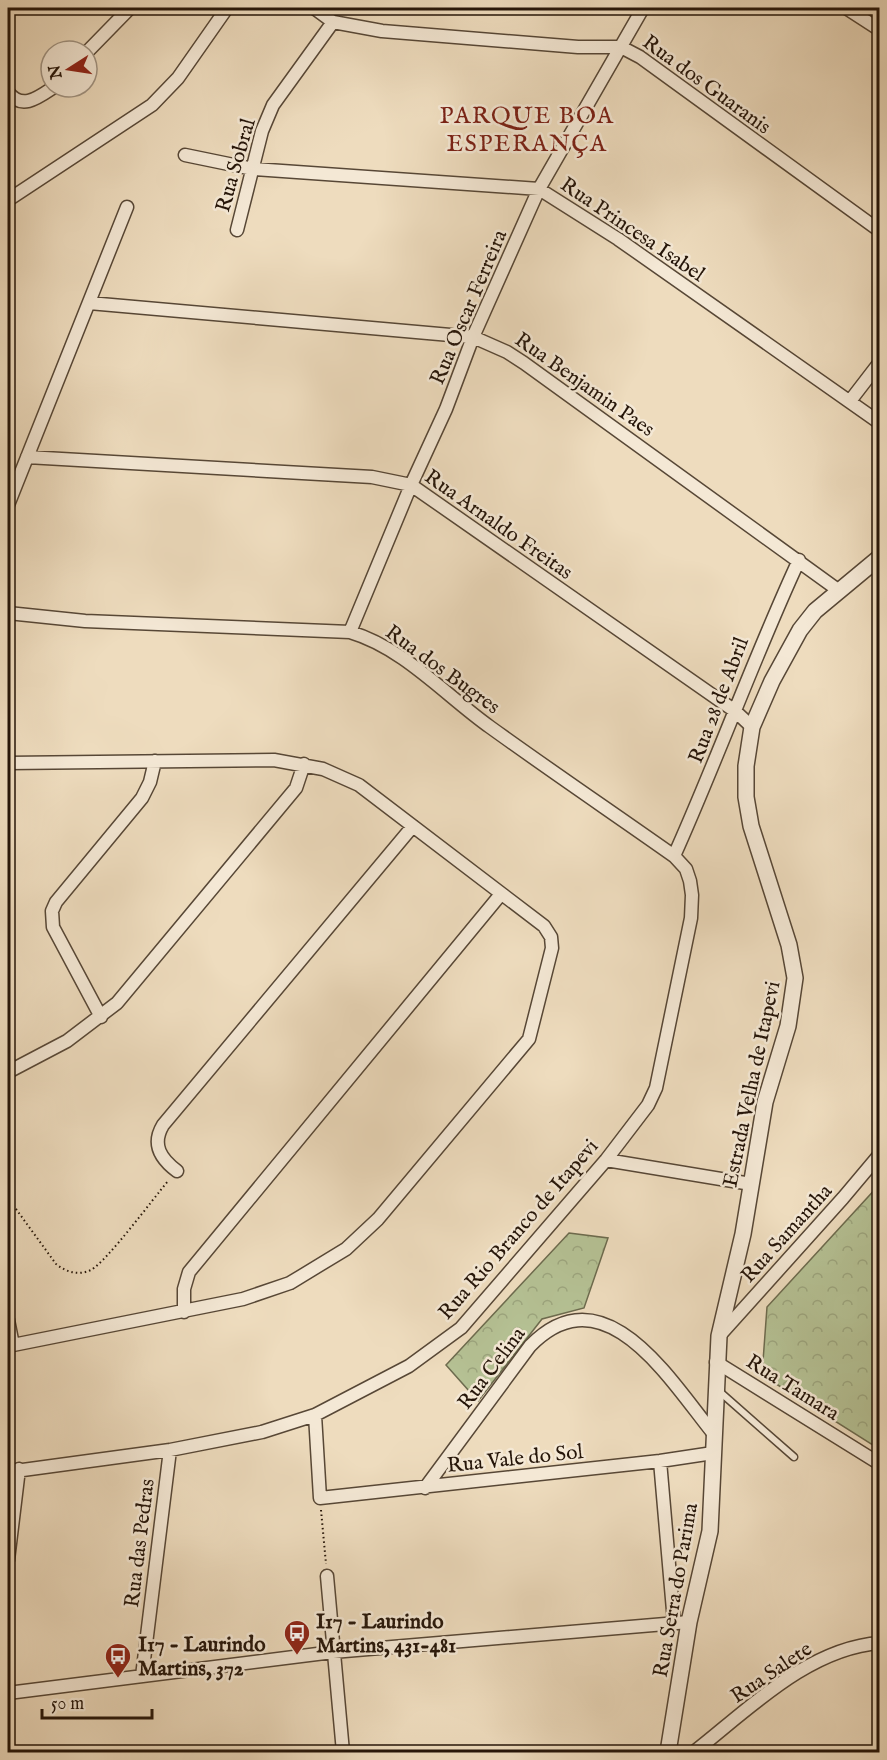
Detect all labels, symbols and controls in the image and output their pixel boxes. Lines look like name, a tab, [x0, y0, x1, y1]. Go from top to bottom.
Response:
street label: Rua dos Guaranis	[636, 29, 776, 141]
north arrow	[39, 39, 99, 99]
text: N	[45, 63, 68, 82]
district label: PARQUE BOA ESPERANÇA	[439, 101, 615, 160]
street label: Rua Sobral	[210, 115, 263, 215]
street label: Rua Princesa Isabel	[555, 172, 710, 289]
street label: Rua Oscar Ferreira	[425, 225, 515, 389]
street label: Rua Benjamin Paes	[509, 327, 659, 444]
street label: Rua Arnaldo Freitas	[419, 464, 578, 586]
street label: Rua dos Bugres	[379, 619, 505, 721]
street label: Rua 28 de Abril	[683, 633, 756, 767]
street label: Estrada Velha de Itapevi	[717, 979, 788, 1190]
street label: Rua Rio Branco de Itapevi	[433, 1134, 605, 1326]
street label: Rua Samantha	[736, 1178, 839, 1289]
street label: Rua Celina	[452, 1321, 533, 1416]
street label: Rua Tamara	[740, 1349, 845, 1428]
street label: Rua Vale do Sol	[446, 1439, 585, 1480]
street label: Rua das Pedras	[119, 1477, 162, 1609]
street label: Rua Serra do Parima	[648, 1500, 705, 1680]
place label: I17 - Laurindo Martins, 431-481	[316, 1609, 456, 1660]
bus stop icon: I17 - Laurindo Martins, 431-481	[282, 1618, 312, 1656]
place label: I17 - Laurindo Martins, 372	[138, 1632, 266, 1683]
street label: Rua Salete	[726, 1636, 818, 1710]
bus stop icon: I17 - Laurindo Martins, 372	[103, 1641, 133, 1679]
scale bar	[42, 1682, 152, 1720]
text: 50 m	[51, 1693, 84, 1716]

